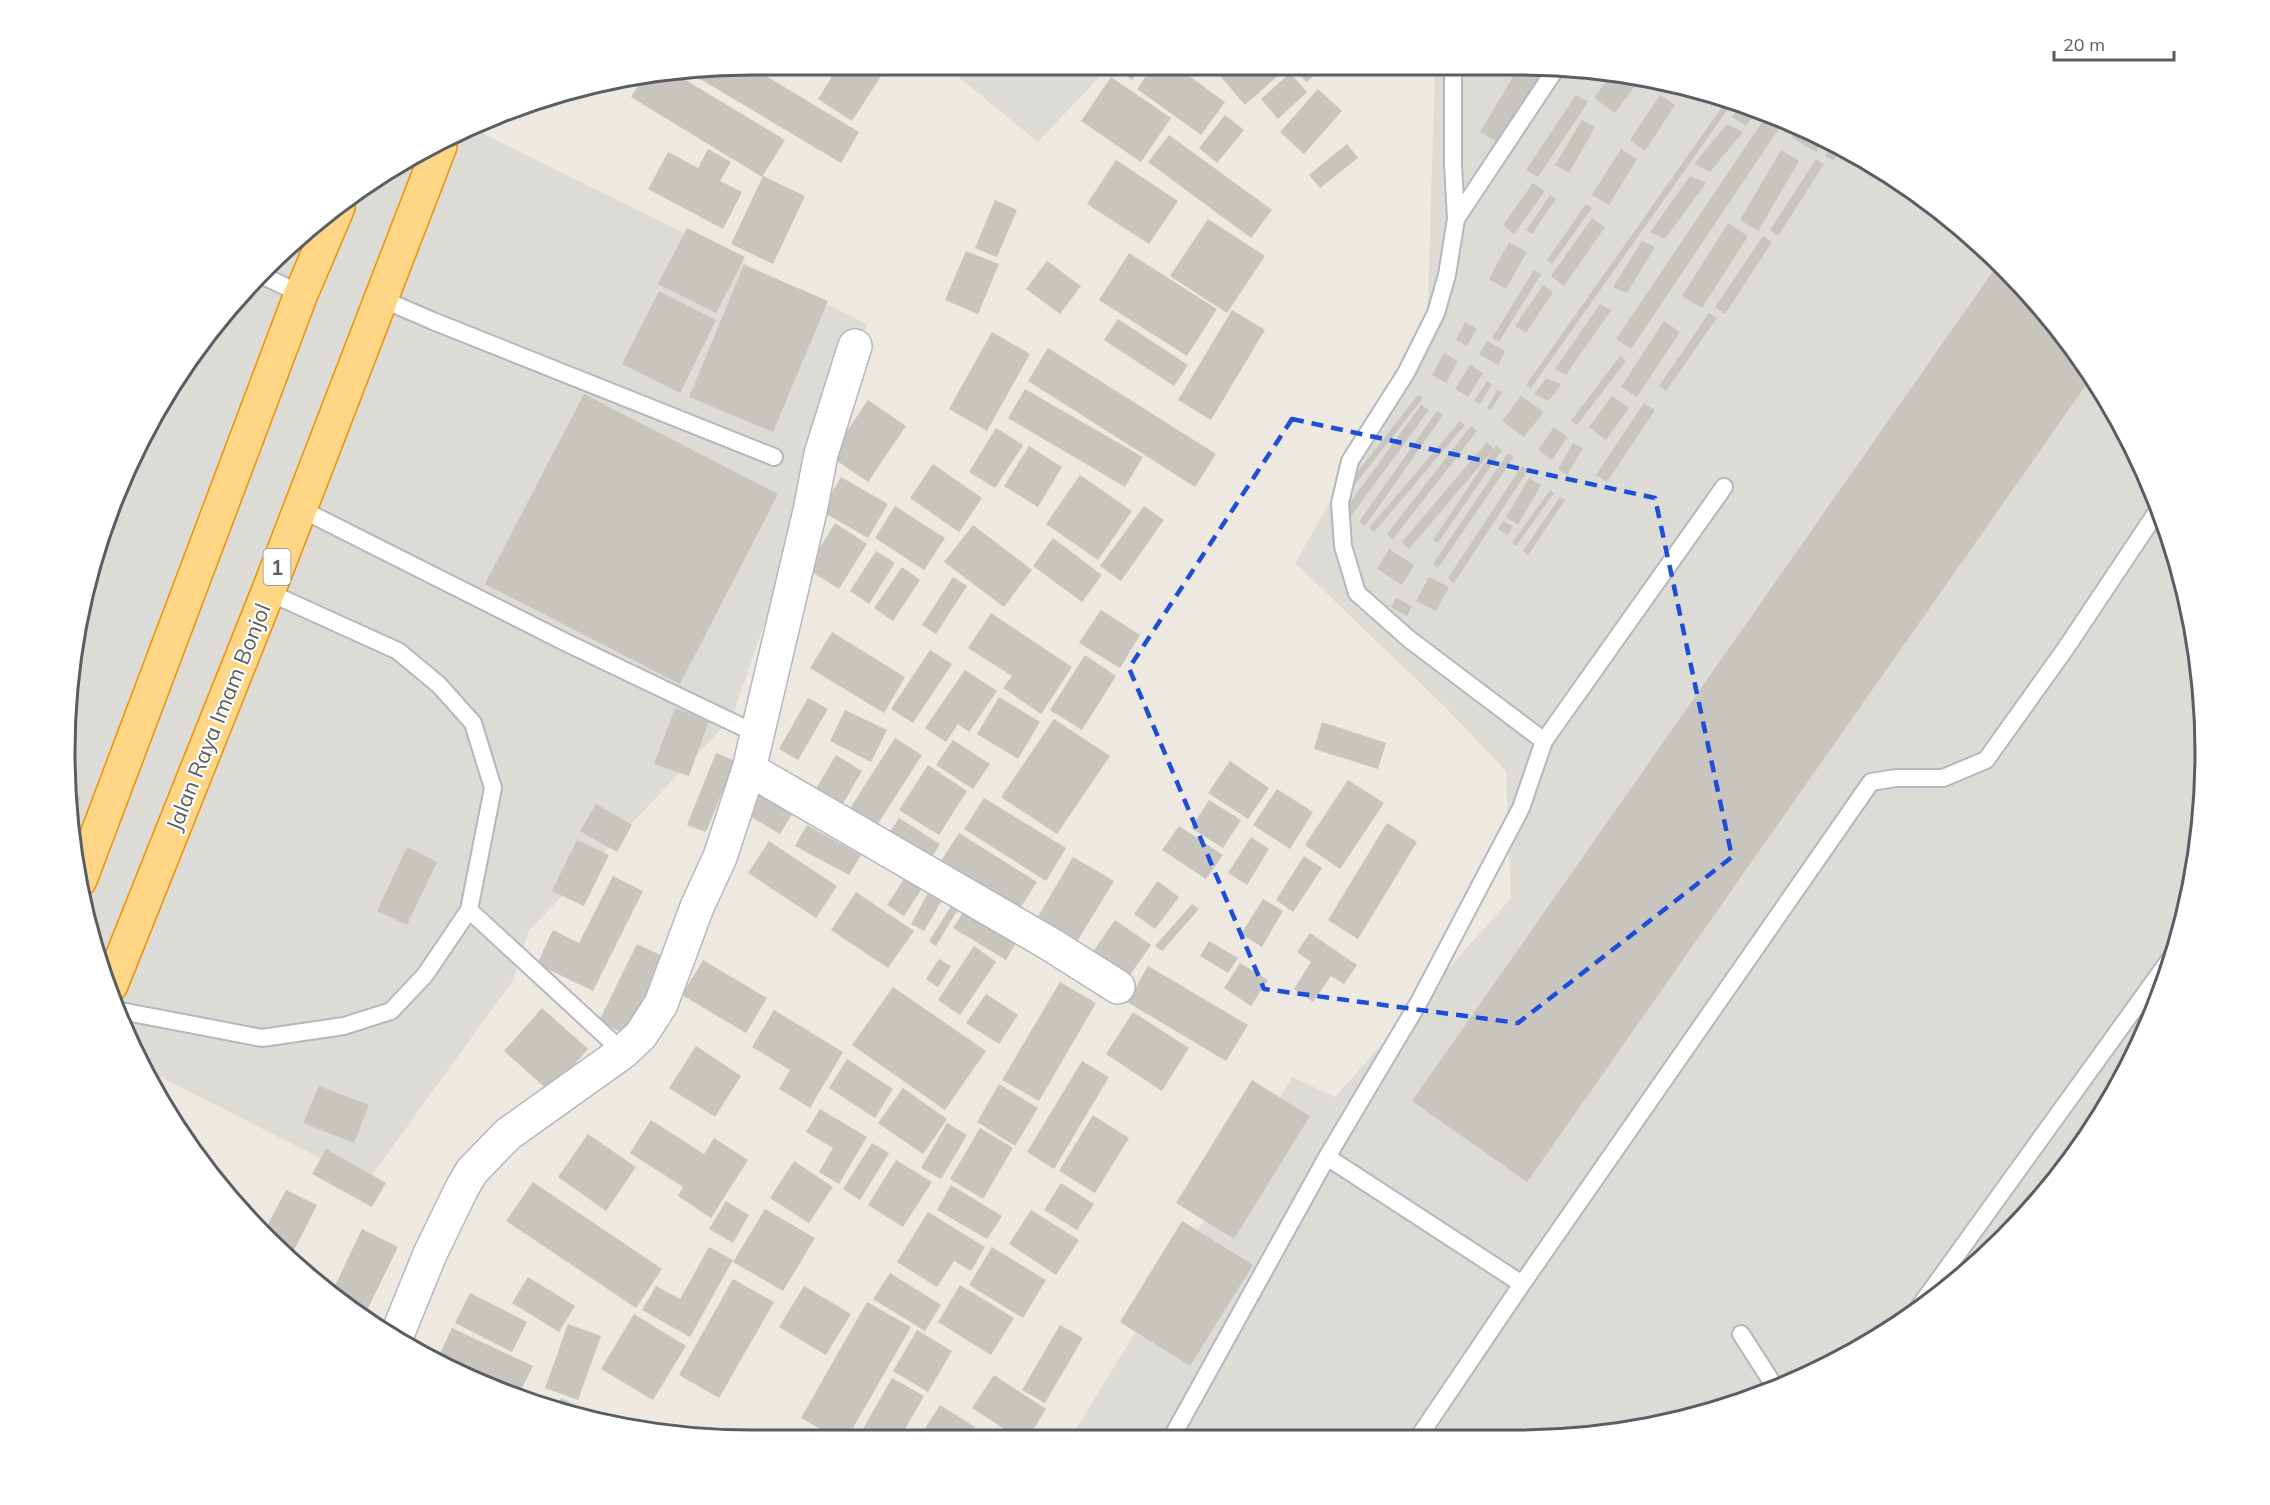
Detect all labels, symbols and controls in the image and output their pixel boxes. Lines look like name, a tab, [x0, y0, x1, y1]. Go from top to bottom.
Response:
scale bar	[2054, 24, 2174, 62]
text: 20 m	[2063, 33, 2105, 56]
road number: 1	[264, 549, 290, 585]
street label: Jalan Raya Imam Bonjol	[160, 599, 276, 835]

